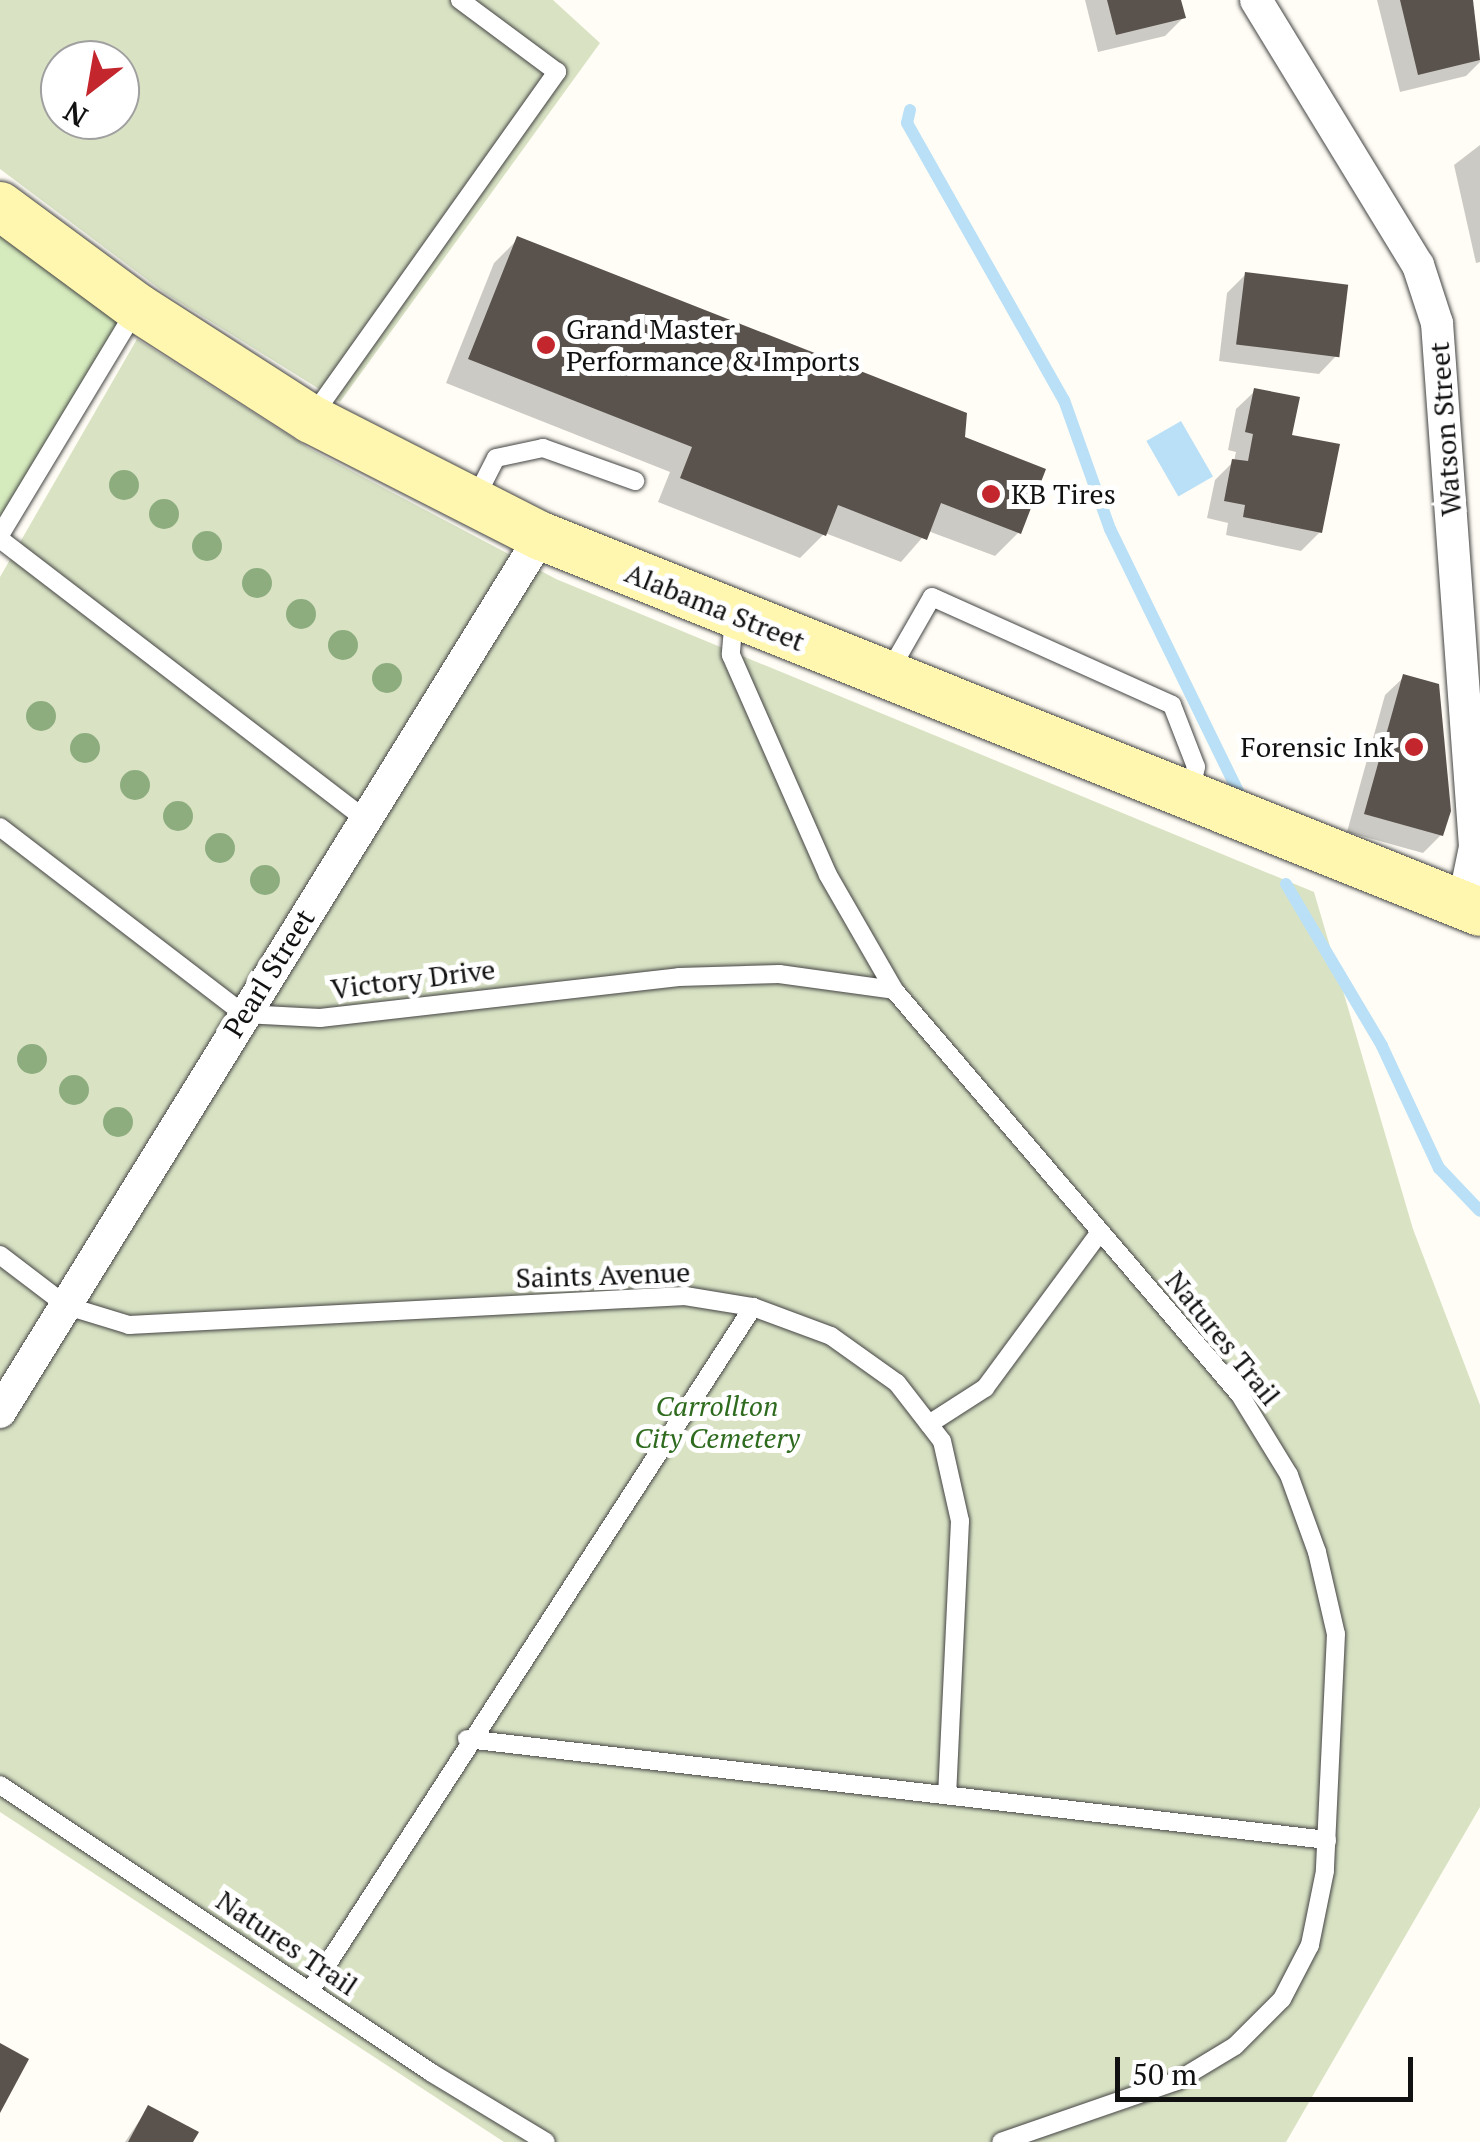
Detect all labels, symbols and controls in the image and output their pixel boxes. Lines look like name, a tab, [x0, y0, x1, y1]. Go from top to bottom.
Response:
north arrow	[40, 40, 140, 140]
text: N	[57, 93, 94, 136]
place label: Grand Master Performance & Imports	[566, 312, 860, 378]
marker: Grand Master Performance & Imports	[535, 334, 557, 356]
street label: Watson Street	[1422, 341, 1468, 517]
place label: KB Tires	[1011, 477, 1116, 511]
marker: KB Tires	[980, 483, 1002, 505]
street label: Alabama Street	[620, 556, 810, 658]
place label: Forensic Ink	[1240, 730, 1394, 764]
marker: Forensic Ink	[1403, 736, 1425, 758]
street label: Pearl Street	[216, 903, 322, 1043]
street label: Victory Drive	[329, 952, 497, 1006]
street label: Saints Avenue	[515, 1255, 691, 1295]
street label: Natures Trail	[1159, 1264, 1287, 1412]
park label: Carrollton City Cemetery	[634, 1389, 800, 1455]
street label: Natures Trail	[210, 1883, 364, 2003]
scale bar	[1120, 2037, 1418, 2099]
text: 50 m	[1132, 2054, 1197, 2094]

